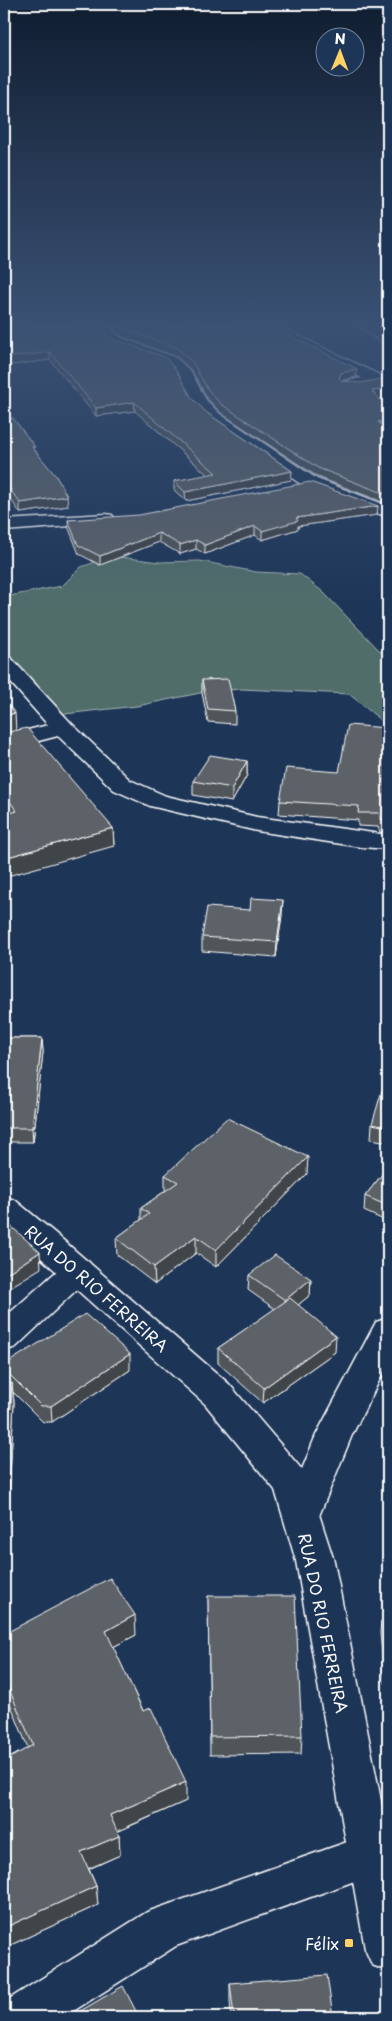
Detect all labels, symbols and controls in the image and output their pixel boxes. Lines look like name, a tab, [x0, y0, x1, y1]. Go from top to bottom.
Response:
north arrow	[314, 28, 364, 78]
text: N	[335, 28, 346, 49]
street label: RUA DO RIO FERREIRA	[20, 1219, 174, 1357]
street label: RUA DO RIO FERREIRA	[293, 1531, 355, 1715]
place label: Félix	[305, 1931, 339, 1955]
marker: Félix	[343, 1937, 355, 1949]

